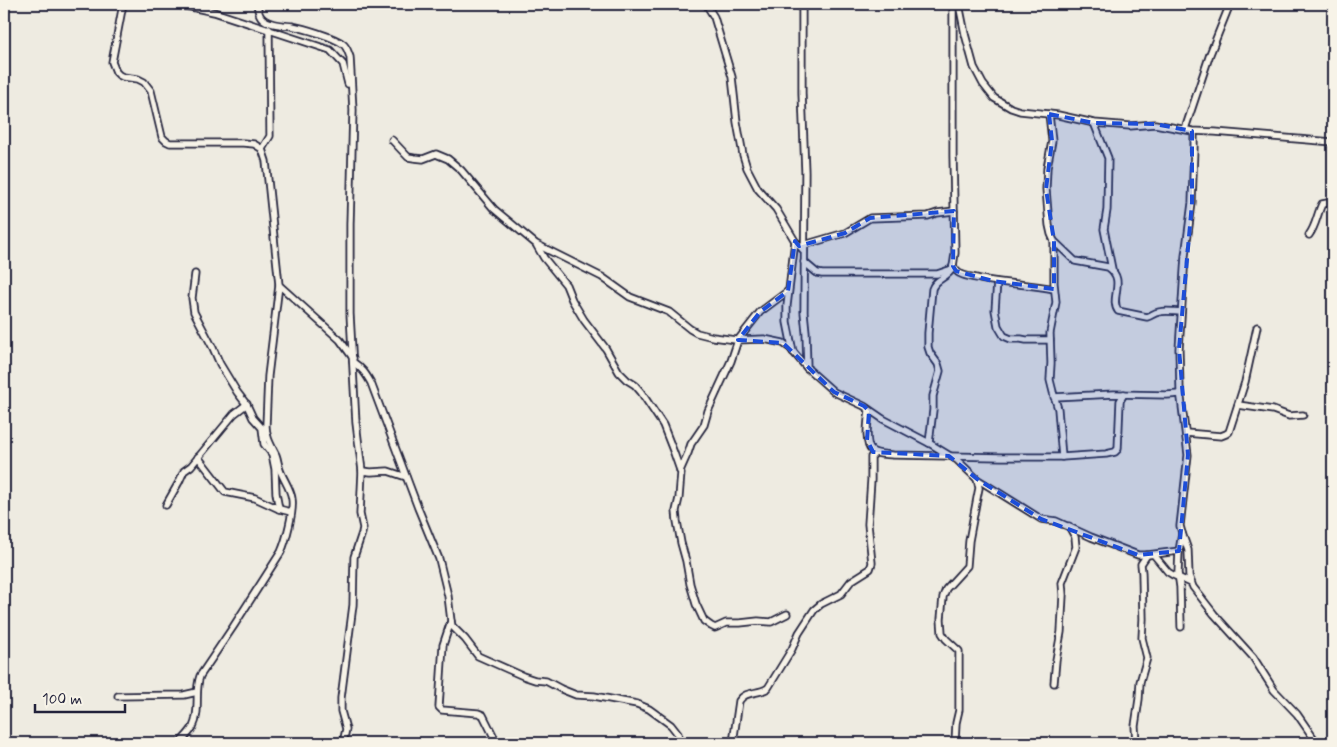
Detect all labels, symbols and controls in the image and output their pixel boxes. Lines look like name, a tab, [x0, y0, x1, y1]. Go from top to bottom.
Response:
scale bar	[35, 682, 125, 714]
text: 100 m	[42, 690, 82, 710]

